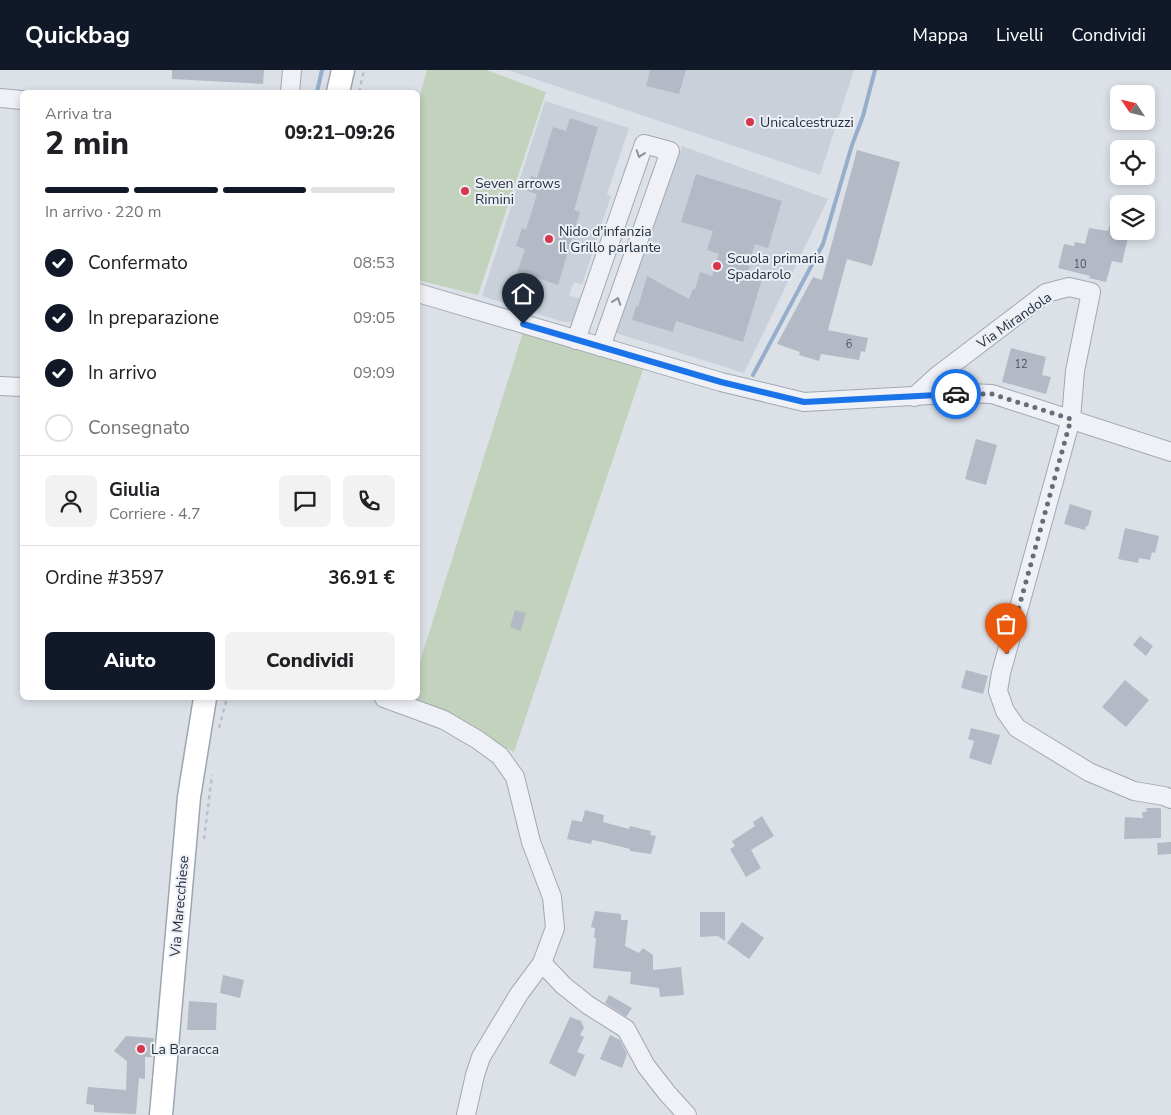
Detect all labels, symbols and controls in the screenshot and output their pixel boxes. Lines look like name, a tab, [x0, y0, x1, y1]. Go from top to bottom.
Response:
text: Quickbag	[25, 19, 130, 51]
text: Mappa	[913, 23, 968, 47]
text: Livelli	[996, 23, 1043, 47]
text: Condividi	[1071, 23, 1146, 47]
north arrow	[1110, 85, 1155, 130]
map controls	[1110, 85, 1155, 240]
text: Arriva tra	[45, 103, 112, 125]
place label: Unicalcestruzzi	[760, 113, 854, 132]
marker: Unicalcestruzzi	[744, 116, 756, 128]
text: 09:21–09:26	[284, 120, 395, 146]
text: 2 min	[45, 122, 129, 165]
button: locate	[1110, 140, 1155, 185]
one-way arrow	[636, 149, 646, 158]
place label: Seven arrows Rimini	[475, 174, 561, 209]
marker: Seven arrows Rimini	[459, 185, 471, 197]
button: layers	[1110, 195, 1155, 240]
text: In arrivo · 220 m	[45, 201, 161, 223]
place label: Nido d'infanzia Il Grillo parlante	[559, 222, 661, 257]
marker: Nido d'infanzia Il Grillo parlante	[543, 233, 555, 245]
icon: check	[45, 249, 73, 277]
place label: Scuola primaria Spadarolo	[727, 249, 824, 284]
text: Confermato	[88, 250, 188, 276]
text: 08:53	[353, 252, 395, 274]
house number: 10	[1073, 257, 1087, 272]
marker: Scuola primaria Spadarolo	[711, 260, 723, 272]
pin	[502, 273, 544, 324]
icon: home	[509, 280, 537, 308]
street label: Via Mirandola	[972, 288, 1055, 354]
one-way arrow	[611, 297, 621, 306]
icon: check	[45, 304, 73, 332]
text: In preparazione	[88, 305, 219, 331]
text: 09:05	[353, 307, 395, 329]
house number: 6	[846, 337, 853, 352]
house number: 12	[1014, 357, 1028, 372]
icon: check	[45, 359, 73, 387]
text: In arrivo	[88, 360, 157, 386]
text: 09:09	[353, 362, 395, 384]
courier	[931, 369, 981, 419]
icon: car	[942, 380, 970, 408]
text: Consegnato	[88, 415, 190, 441]
button: person	[45, 475, 97, 527]
button: chat	[279, 475, 331, 527]
button: phone	[343, 475, 395, 527]
text: Giulia	[109, 477, 160, 503]
text: Corriere · 4.7	[109, 503, 201, 525]
text: Ordine #3597	[45, 565, 165, 591]
text: 36.91 €	[328, 565, 395, 591]
pin	[985, 603, 1027, 654]
icon: bag	[992, 610, 1020, 638]
button: Aiuto	[45, 632, 215, 690]
button: Condividi	[225, 632, 395, 690]
street label: Via Marecchiese	[166, 855, 193, 958]
place label: La Baracca	[151, 1040, 219, 1059]
marker: La Baracca	[135, 1043, 147, 1055]

